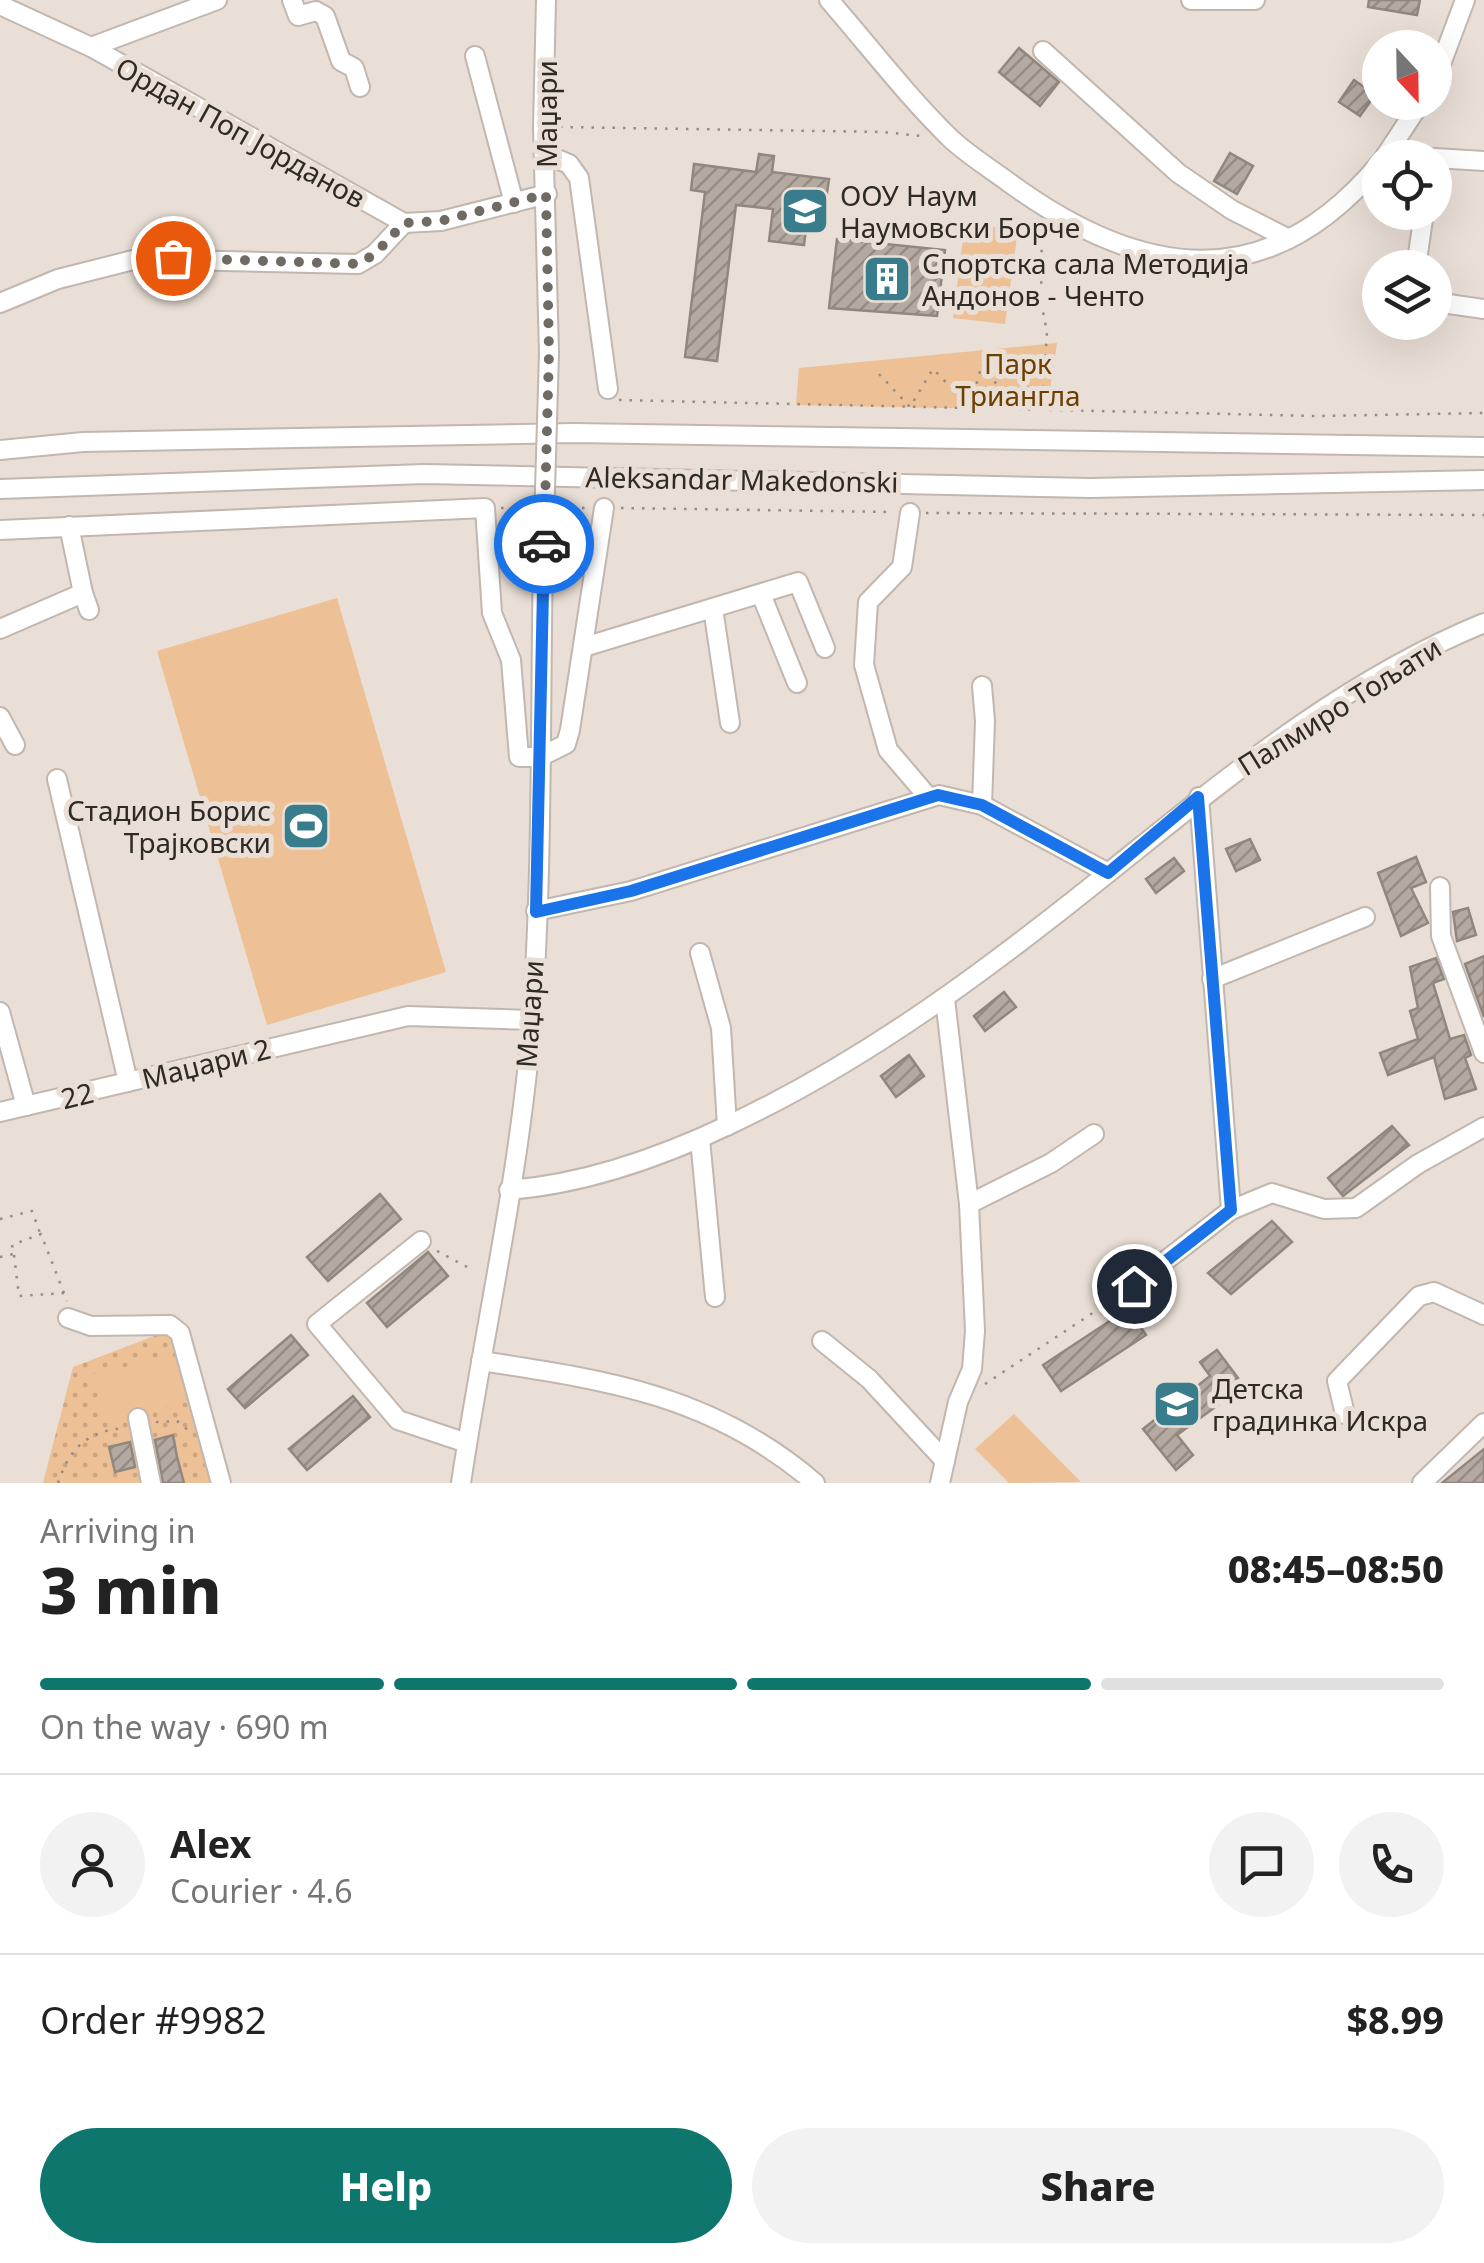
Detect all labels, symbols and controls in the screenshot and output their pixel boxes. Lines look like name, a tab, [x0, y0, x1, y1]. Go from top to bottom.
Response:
north arrow	[1362, 30, 1452, 120]
map controls	[1362, 30, 1452, 340]
street label: Ордан Поп Јорданов	[109, 48, 373, 216]
street label: Маџари	[527, 60, 565, 168]
button: locate	[1362, 140, 1452, 230]
place label: ООУ Наум Наумовски Борче	[840, 176, 1080, 246]
school or university icon: ООУ Наум Наумовски Борче	[779, 185, 831, 237]
pin	[131, 216, 216, 301]
icon: bag	[146, 231, 201, 286]
place label: Спортска сала Методија Андонов - Ченто	[922, 244, 1249, 314]
button: layers	[1362, 250, 1452, 340]
building icon: Спортска сала Методија Андонов - Ченто	[861, 253, 913, 305]
park label: Парк Триангла	[955, 344, 1081, 414]
street label: Aleksandar Makedonski	[585, 457, 899, 501]
courier	[494, 494, 594, 594]
icon: car	[517, 517, 572, 572]
street label: Палмиро Тољати	[1230, 628, 1448, 784]
place label: Стадион Борис Трајковски	[67, 791, 271, 861]
sports icon: Стадион Борис Трајковски	[280, 800, 332, 852]
street label: Маџари	[506, 959, 552, 1069]
street label: Маџари 2	[138, 1029, 274, 1097]
street label: 22	[57, 1073, 97, 1117]
pin	[1092, 1244, 1177, 1329]
icon: home	[1107, 1259, 1162, 1314]
place label: Детска градинка Искра	[1212, 1369, 1428, 1439]
school or university icon: Детска градинка Искра	[1151, 1378, 1203, 1430]
text: Arriving in	[40, 1509, 195, 1552]
text: 08:45–08:50	[1228, 1542, 1444, 1594]
text: 3 min	[40, 1545, 222, 1633]
text: On the way · 690 m	[40, 1705, 329, 1748]
button: person	[40, 1812, 145, 1917]
button: chat	[1209, 1812, 1314, 1917]
button: phone	[1339, 1812, 1444, 1917]
text: Alex	[170, 1817, 252, 1869]
text: Courier · 4.6	[170, 1869, 353, 1912]
text: Order #9982	[40, 1993, 266, 2045]
text: $8.99	[1346, 1993, 1444, 2045]
button: Help	[40, 2128, 732, 2243]
button: Share	[752, 2128, 1444, 2243]

